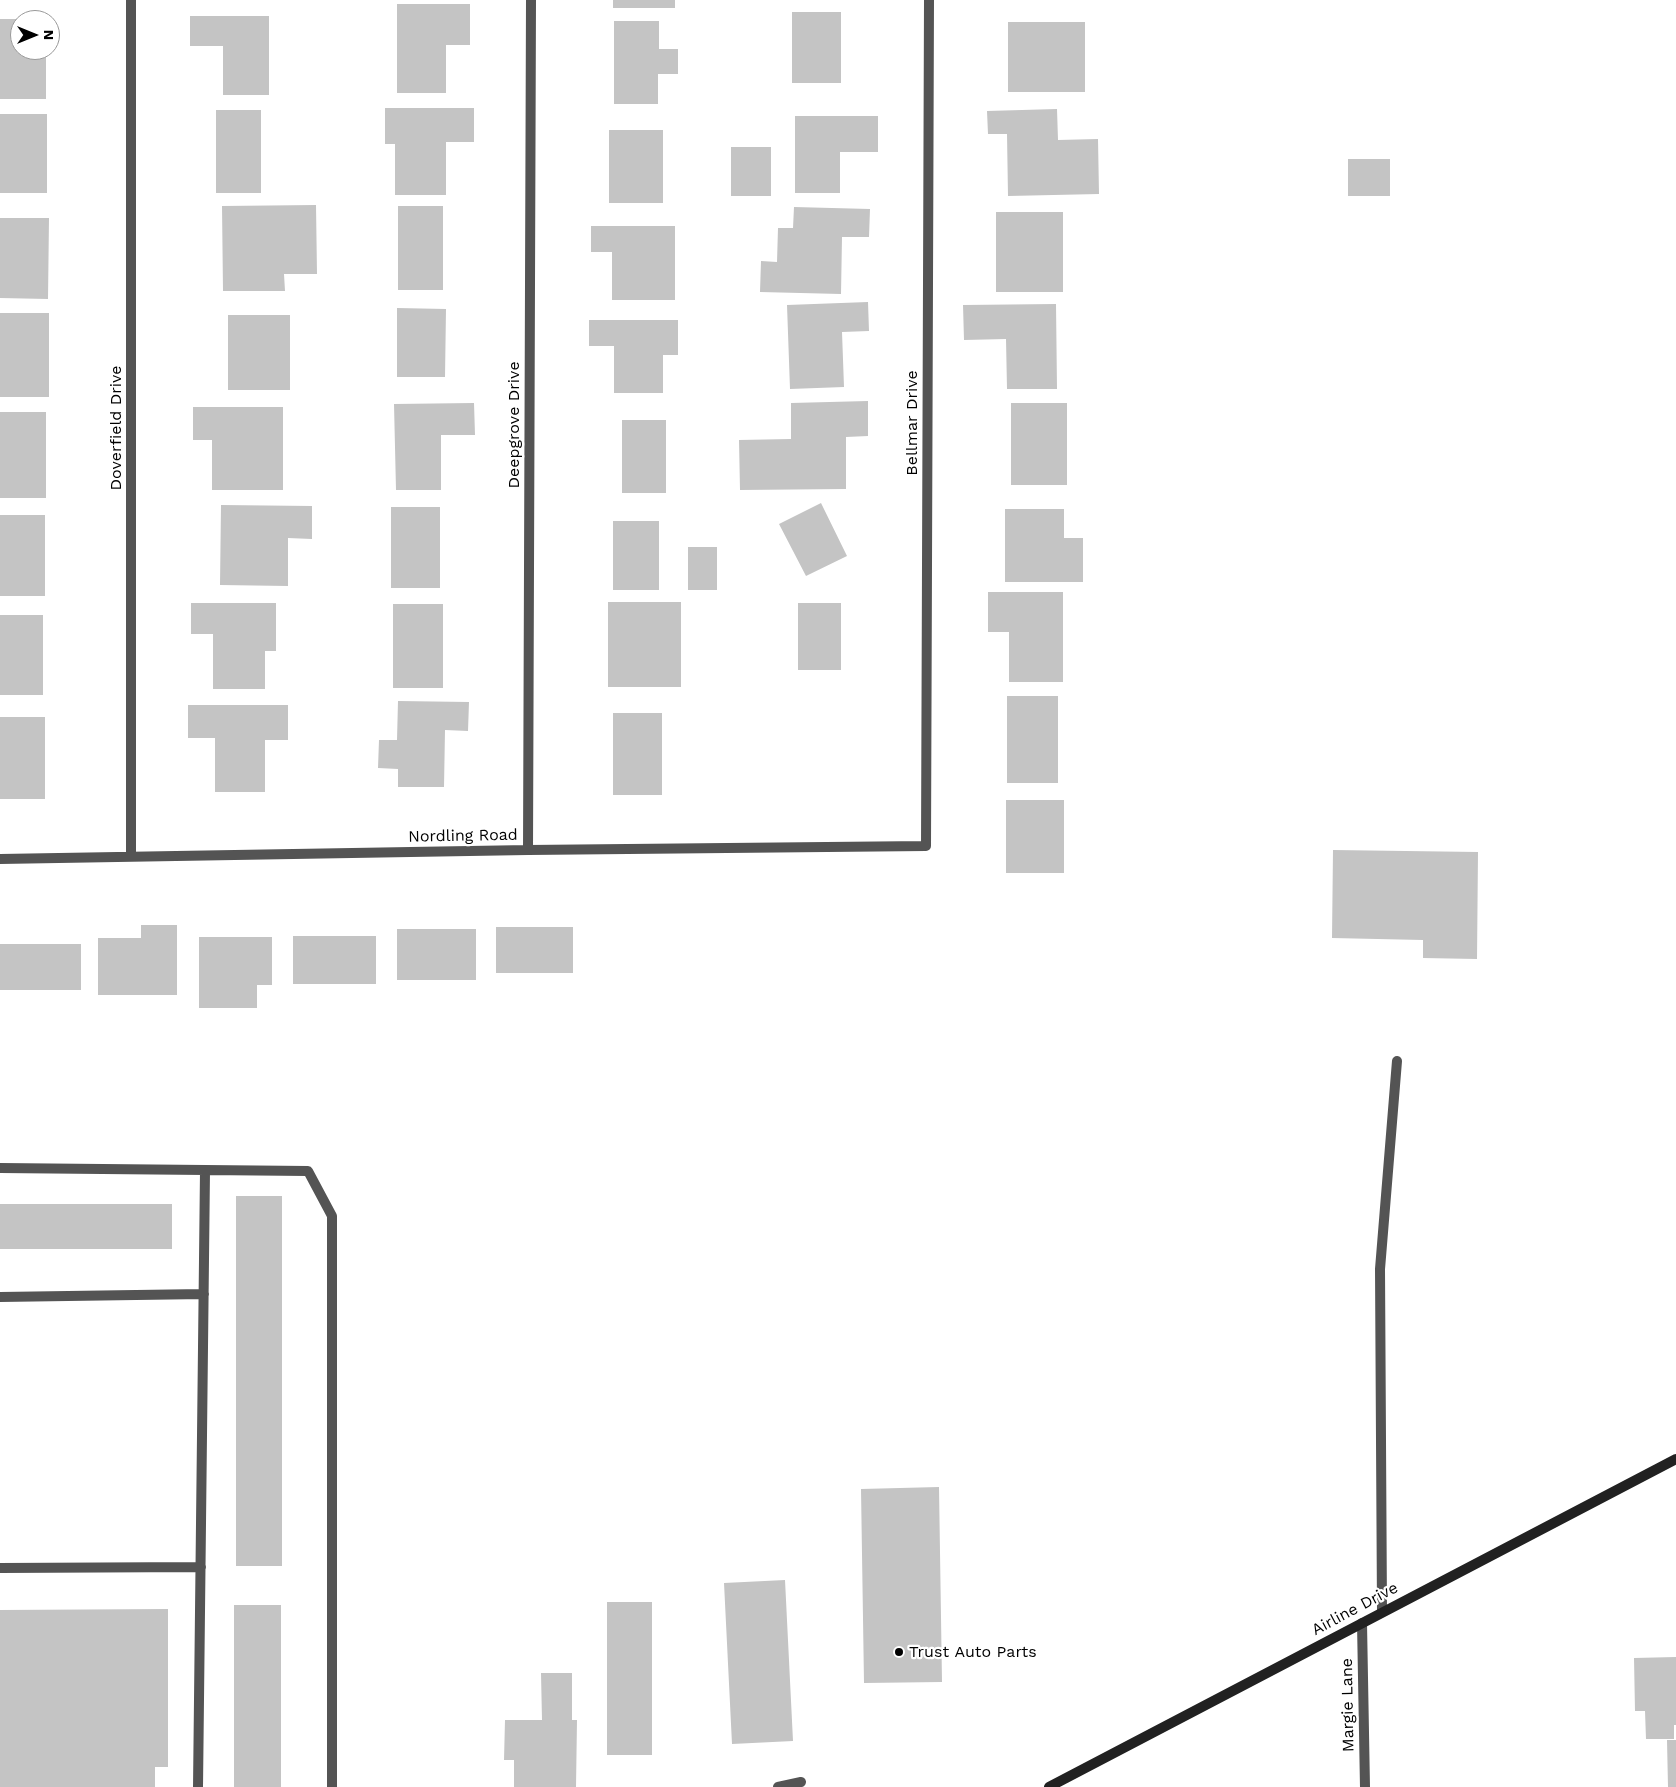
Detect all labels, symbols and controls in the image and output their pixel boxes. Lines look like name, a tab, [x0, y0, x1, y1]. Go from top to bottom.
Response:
north arrow	[10, 10, 60, 60]
text: N	[41, 30, 57, 40]
street label: Deepgrove Drive	[504, 361, 524, 489]
street label: Doverfield Drive	[106, 365, 126, 491]
street label: Bellmar Drive	[902, 370, 922, 476]
street label: Nordling Road	[408, 825, 518, 847]
street label: Airline Drive	[1309, 1578, 1401, 1640]
place label: Trust Auto Parts	[909, 1642, 1037, 1662]
marker: Trust Auto Parts	[893, 1646, 905, 1658]
street label: Margie Lane	[1338, 1658, 1358, 1752]

